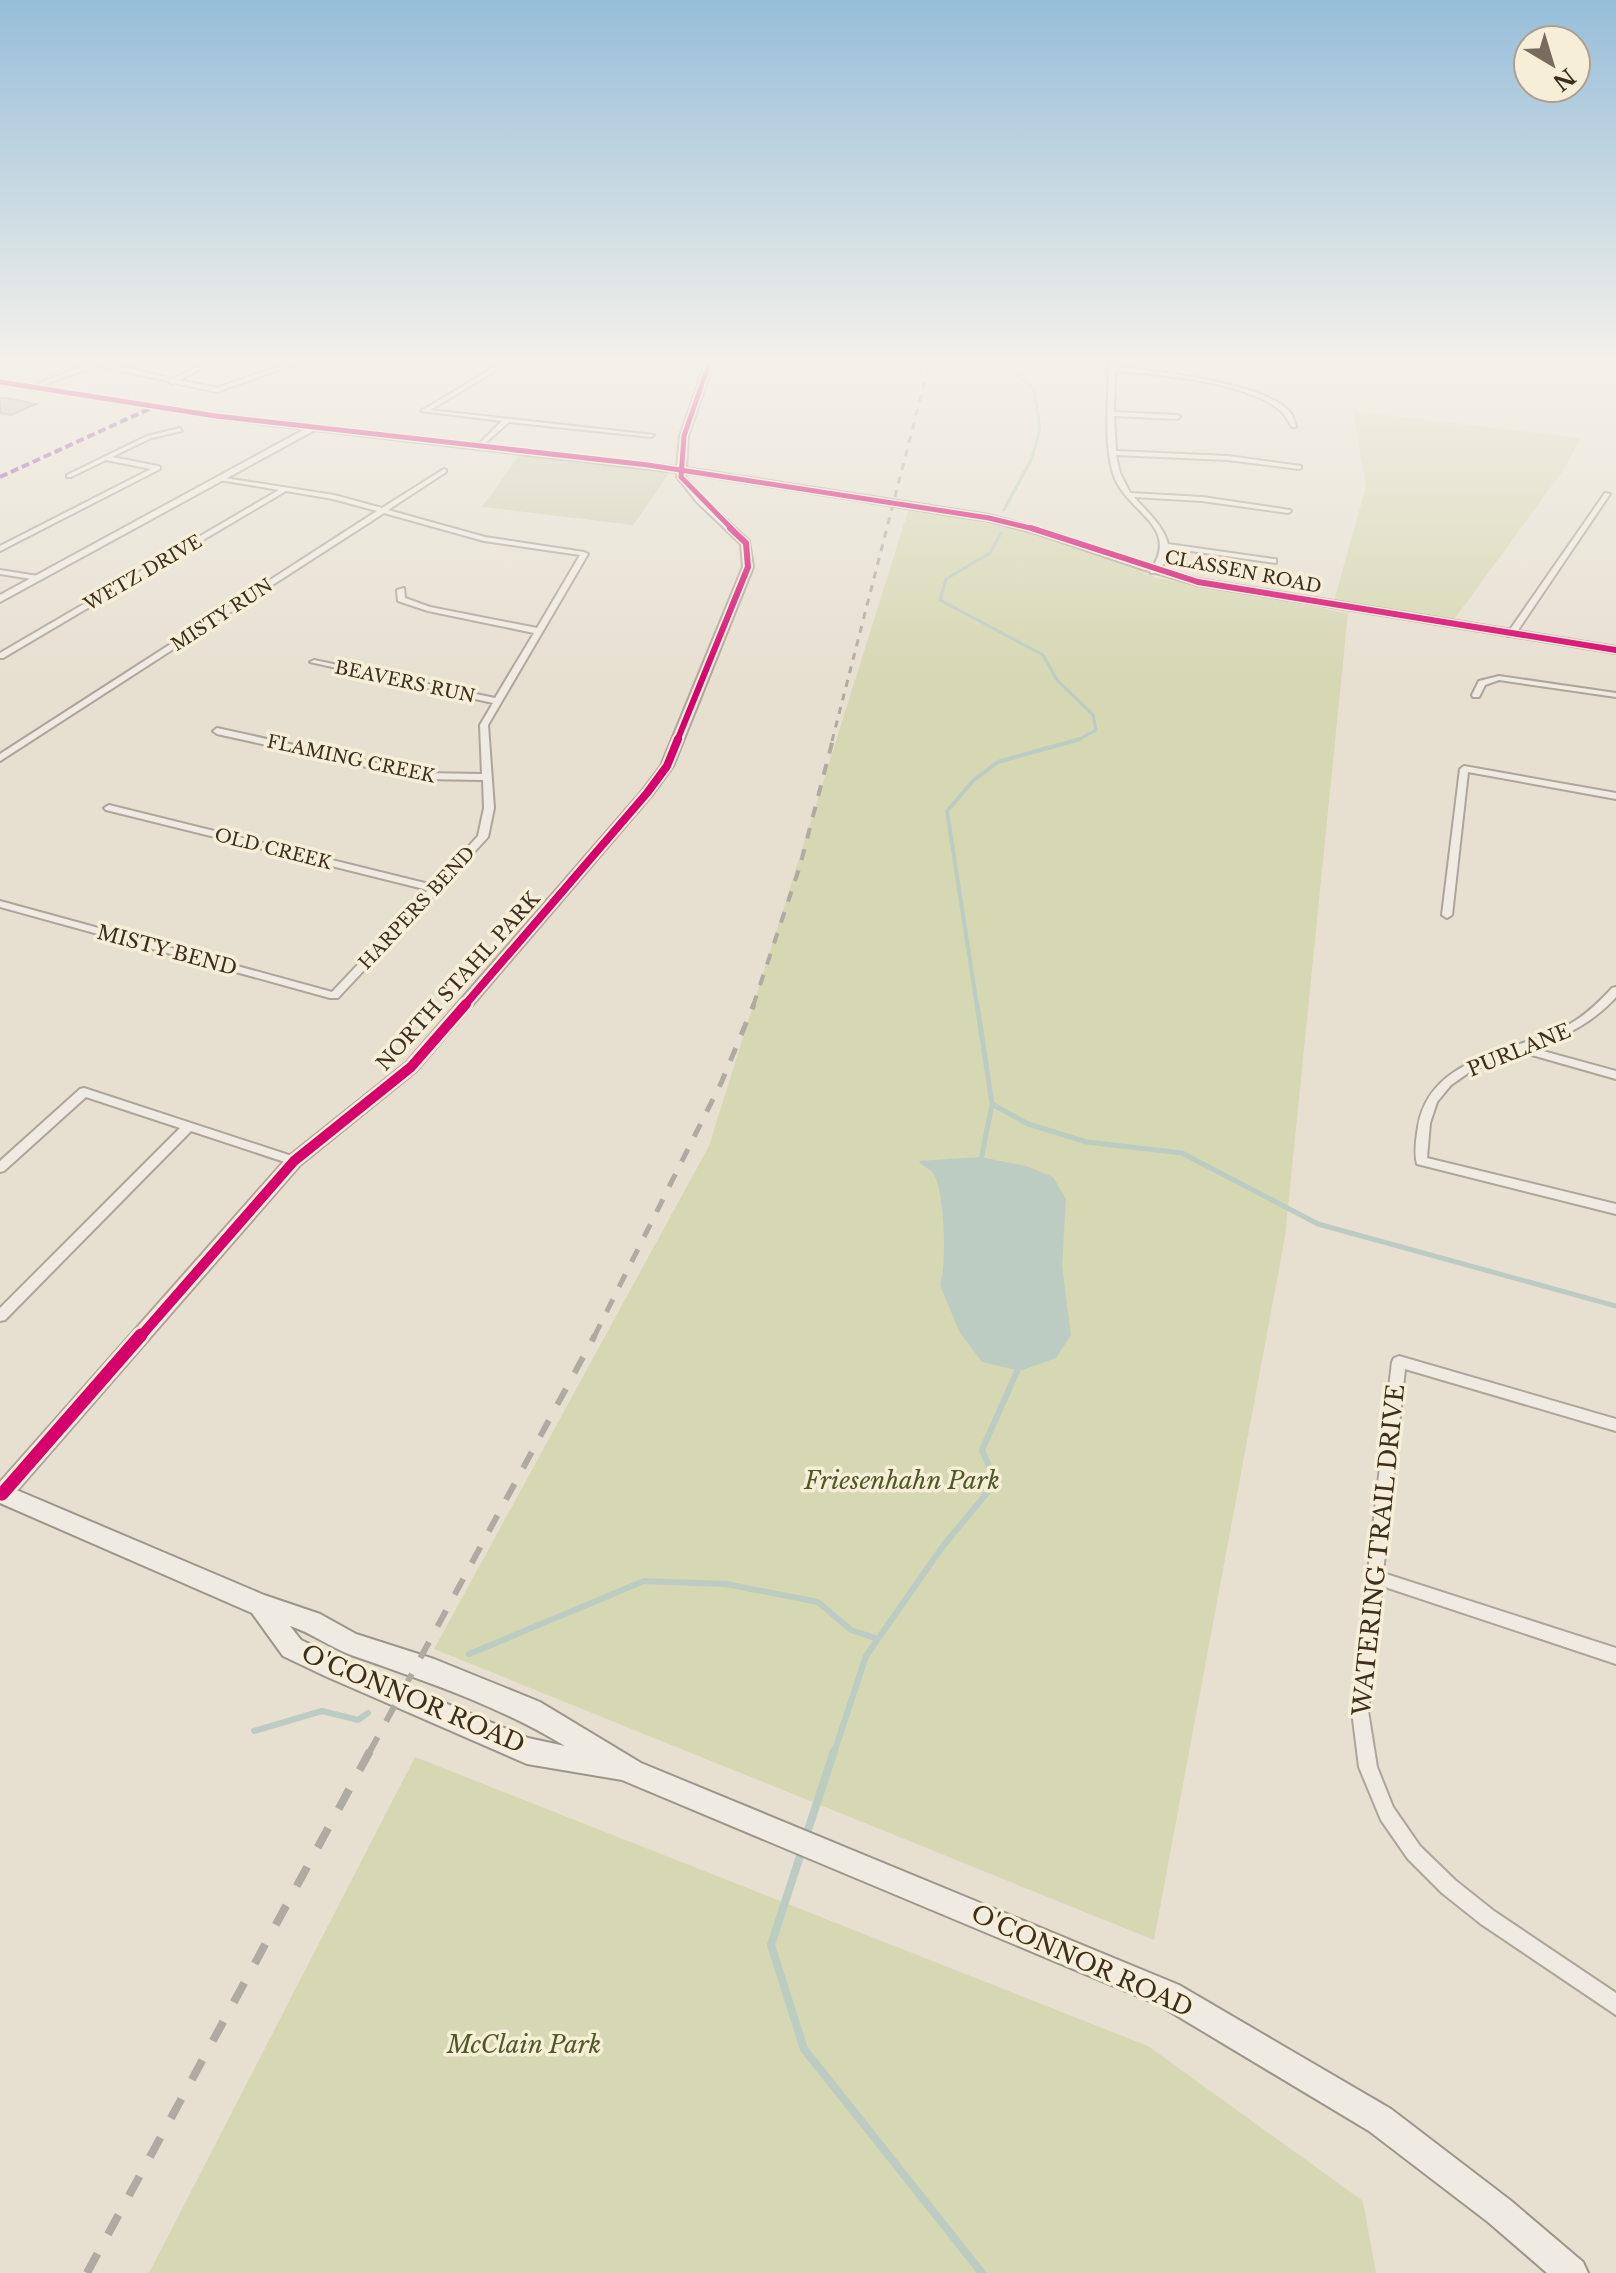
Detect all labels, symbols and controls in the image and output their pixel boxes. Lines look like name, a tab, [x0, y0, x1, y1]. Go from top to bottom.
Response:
north arrow	[1512, 24, 1592, 104]
text: N	[1547, 62, 1580, 97]
street label: WETZ DRIVE	[79, 530, 206, 616]
street label: CLASSEN ROAD	[1163, 546, 1323, 598]
street label: MISTY RUN	[167, 574, 277, 656]
street label: BEAVERS RUN	[333, 656, 477, 708]
street label: FLAMING CREEK	[265, 730, 438, 788]
street label: OLD CREEK	[212, 824, 335, 874]
street label: HARPERS BEND	[354, 842, 480, 974]
street label: NORTH STAHL PARK	[371, 886, 545, 1075]
street label: MISTY BEND	[94, 920, 240, 980]
street label: PURLANE	[1464, 1018, 1574, 1082]
street label: WATERING TRAIL DRIVE	[1347, 1383, 1410, 1718]
park label: Friesenhahn Park	[803, 1466, 1000, 1495]
street label: O'CONNOR ROAD	[297, 1638, 529, 1759]
street label: O'CONNOR ROAD	[967, 1899, 1198, 2023]
park label: McClain Park	[446, 2030, 601, 2059]

